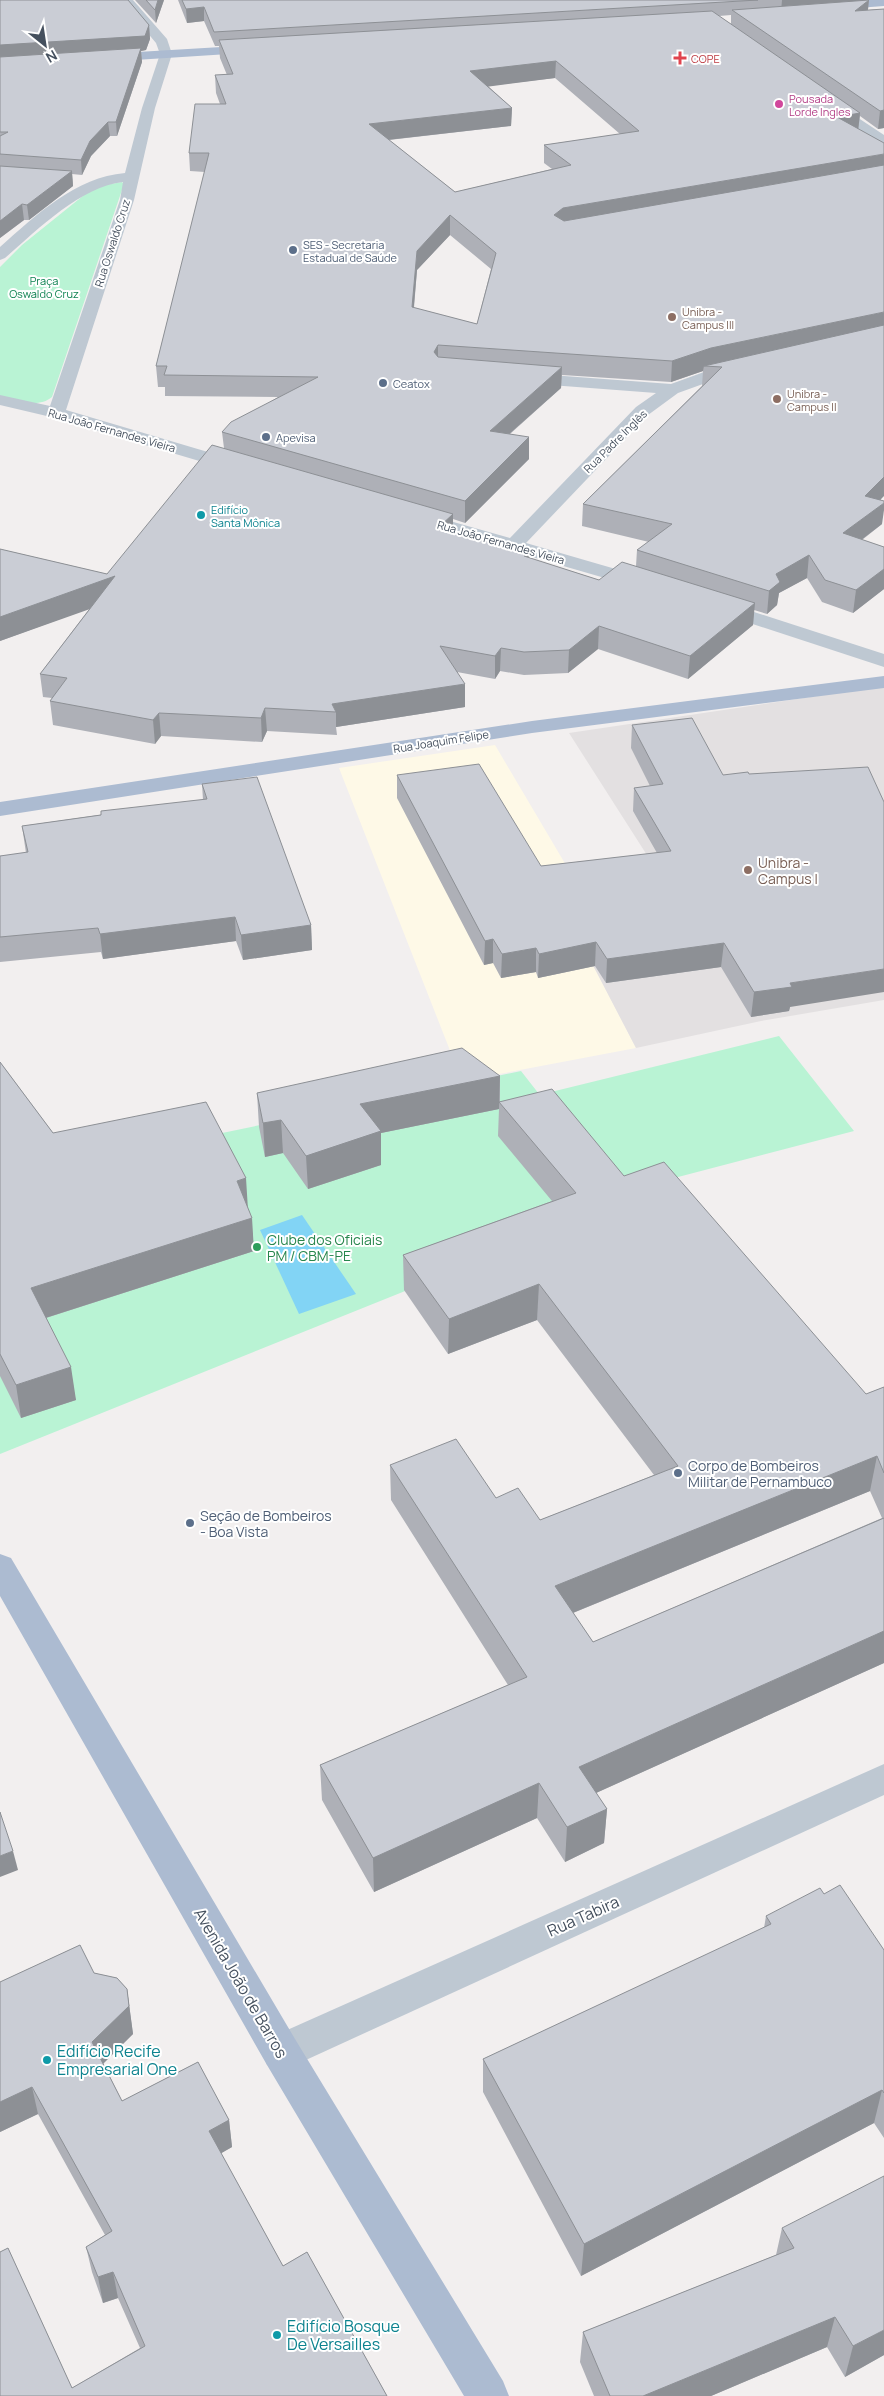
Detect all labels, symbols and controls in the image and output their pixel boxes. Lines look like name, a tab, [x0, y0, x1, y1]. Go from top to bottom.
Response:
north arrow	[20, 20, 70, 70]
text: N	[43, 46, 61, 67]
marker: COPE	[673, 51, 687, 65]
place label: COPE	[691, 51, 720, 66]
place label: Pousada Lorde Ingles	[789, 91, 851, 119]
marker: Pousada Lorde Ingles	[773, 98, 785, 110]
street label: Rua Oswaldo Cruz	[91, 197, 133, 289]
place label: SES - Secretaria Estadual de Saúde	[303, 237, 398, 265]
marker: SES - Secretaria Estadual de Saúde	[287, 244, 299, 256]
park label: Praça Oswaldo Cruz	[9, 273, 79, 301]
place label: Unibra - Campus III	[682, 304, 734, 332]
marker: Unibra - Campus III	[666, 311, 678, 323]
place label: Ceatox	[393, 376, 430, 391]
marker: Ceatox	[377, 377, 389, 389]
place label: Unibra - Campus II	[787, 386, 836, 414]
marker: Unibra - Campus II	[771, 393, 783, 405]
street label: Rua João Fernandes Vieira	[47, 405, 177, 455]
street label: Rua Padre Inglês	[580, 406, 650, 476]
place label: Apevisa	[276, 430, 316, 445]
marker: Apevisa	[260, 431, 272, 443]
place label: Edifício Santa Mônica	[211, 502, 280, 530]
marker: Edifício Santa Mônica	[195, 509, 207, 521]
street label: Rua João Fernandes Vieira	[436, 517, 566, 567]
street label: Rua Joaquim Felipe	[392, 726, 490, 756]
place label: Unibra - Campus I	[758, 853, 818, 888]
marker: Unibra - Campus I	[742, 864, 754, 876]
place label: Clube dos Oficiais PM / CBM-PE	[267, 1230, 382, 1265]
marker: Clube dos Oficiais PM / CBM-PE	[251, 1241, 263, 1253]
place label: Corpo de Bombeiros Militar de Pernambuco	[688, 1456, 832, 1491]
marker: Corpo de Bombeiros Militar de Pernambuco	[672, 1467, 684, 1479]
place label: Seção de Bombeiros - Boa Vista	[200, 1506, 332, 1541]
marker: Seção de Bombeiros - Boa Vista	[184, 1517, 196, 1529]
street label: Rua Tabira	[544, 1890, 622, 1942]
street label: Avenida João de Barros	[189, 1904, 293, 2062]
place label: Edifício Recife Empresarial One	[57, 2040, 177, 2080]
marker: Edifício Recife Empresarial One	[41, 2054, 53, 2066]
place label: Edifício Bosque De Versailles	[287, 2315, 400, 2355]
marker: Edifício Bosque De Versailles	[271, 2329, 283, 2341]

